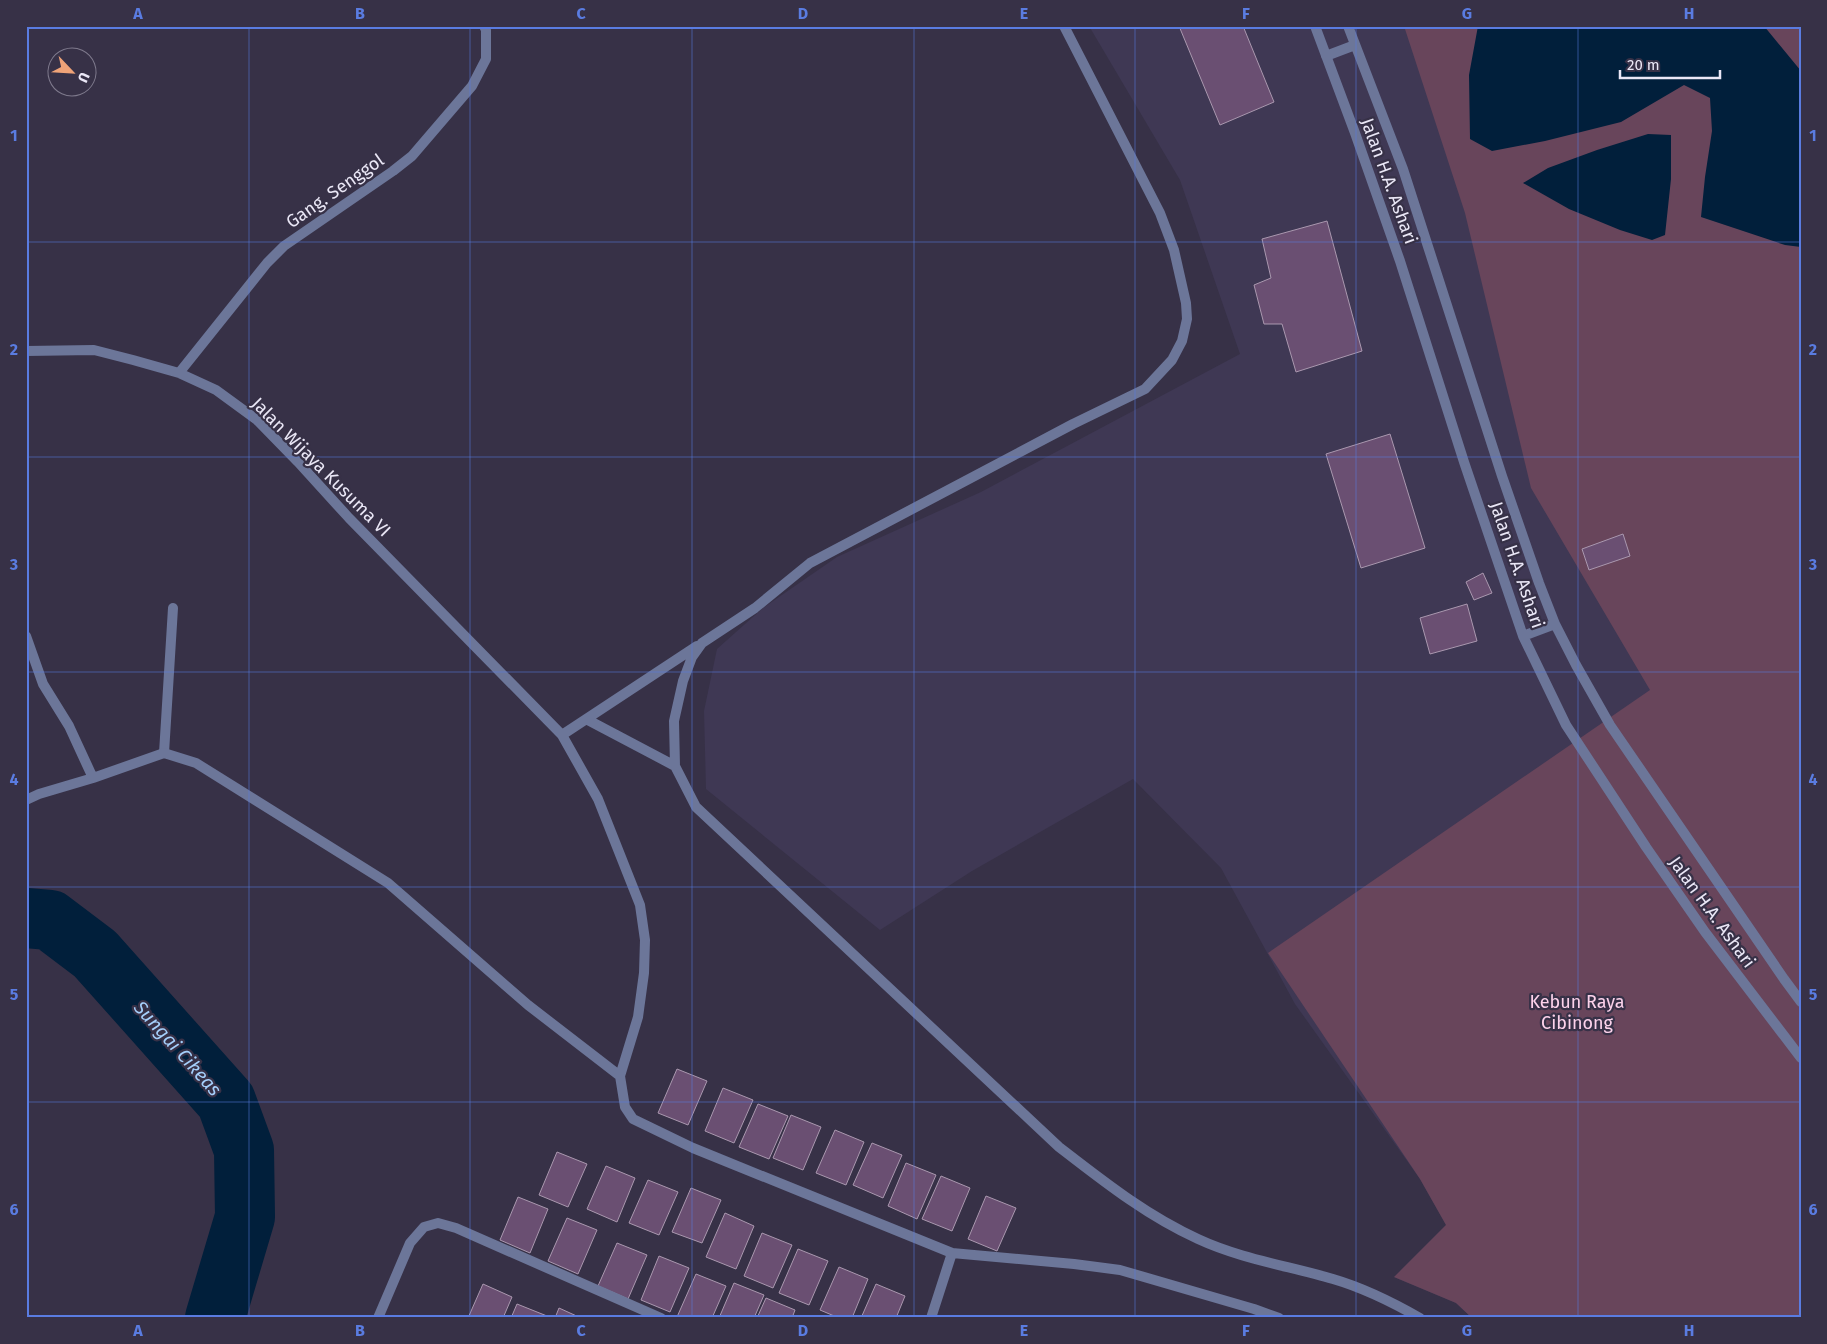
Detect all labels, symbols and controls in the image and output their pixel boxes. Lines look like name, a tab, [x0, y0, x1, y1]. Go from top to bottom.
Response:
text: A	[132, 4, 143, 23]
text: B	[355, 4, 365, 23]
text: C	[576, 4, 586, 23]
text: D	[798, 4, 808, 23]
text: E	[1020, 4, 1028, 23]
text: F	[1242, 4, 1250, 23]
text: G	[1462, 4, 1472, 23]
text: H	[1684, 4, 1694, 23]
north arrow	[48, 48, 98, 98]
scale bar	[1620, 48, 1720, 80]
text: 20 m	[1627, 56, 1660, 74]
text: U	[74, 70, 93, 85]
street label: Jalan H.A. Ashari	[1356, 115, 1422, 247]
text: 1	[10, 126, 18, 145]
text: 1	[1809, 126, 1817, 145]
street label: Gang. Senggol	[282, 149, 388, 233]
text: 2	[10, 340, 18, 359]
text: 2	[1809, 340, 1817, 359]
street label: Jalan Wijaya Kusuma VI	[247, 393, 395, 541]
street label: Jalan H.A. Ashari	[1485, 499, 1549, 631]
text: 3	[9, 555, 18, 574]
text: 3	[1808, 555, 1817, 574]
text: 4	[9, 770, 19, 789]
text: 4	[1808, 770, 1818, 789]
street label: Jalan H.A. Ashari	[1664, 852, 1760, 972]
text: 5	[10, 985, 19, 1004]
text: 5	[1809, 985, 1818, 1004]
park label: Kebun Raya Cibinong	[1529, 991, 1625, 1034]
water label: Sungai Cikeas	[128, 995, 226, 1101]
text: 6	[9, 1200, 19, 1219]
text: 6	[1808, 1200, 1818, 1219]
text: A	[132, 1321, 143, 1340]
text: B	[355, 1321, 365, 1340]
text: C	[576, 1321, 586, 1340]
text: D	[798, 1321, 808, 1340]
text: E	[1020, 1321, 1028, 1340]
text: F	[1242, 1321, 1250, 1340]
text: G	[1462, 1321, 1472, 1340]
text: H	[1684, 1321, 1694, 1340]

